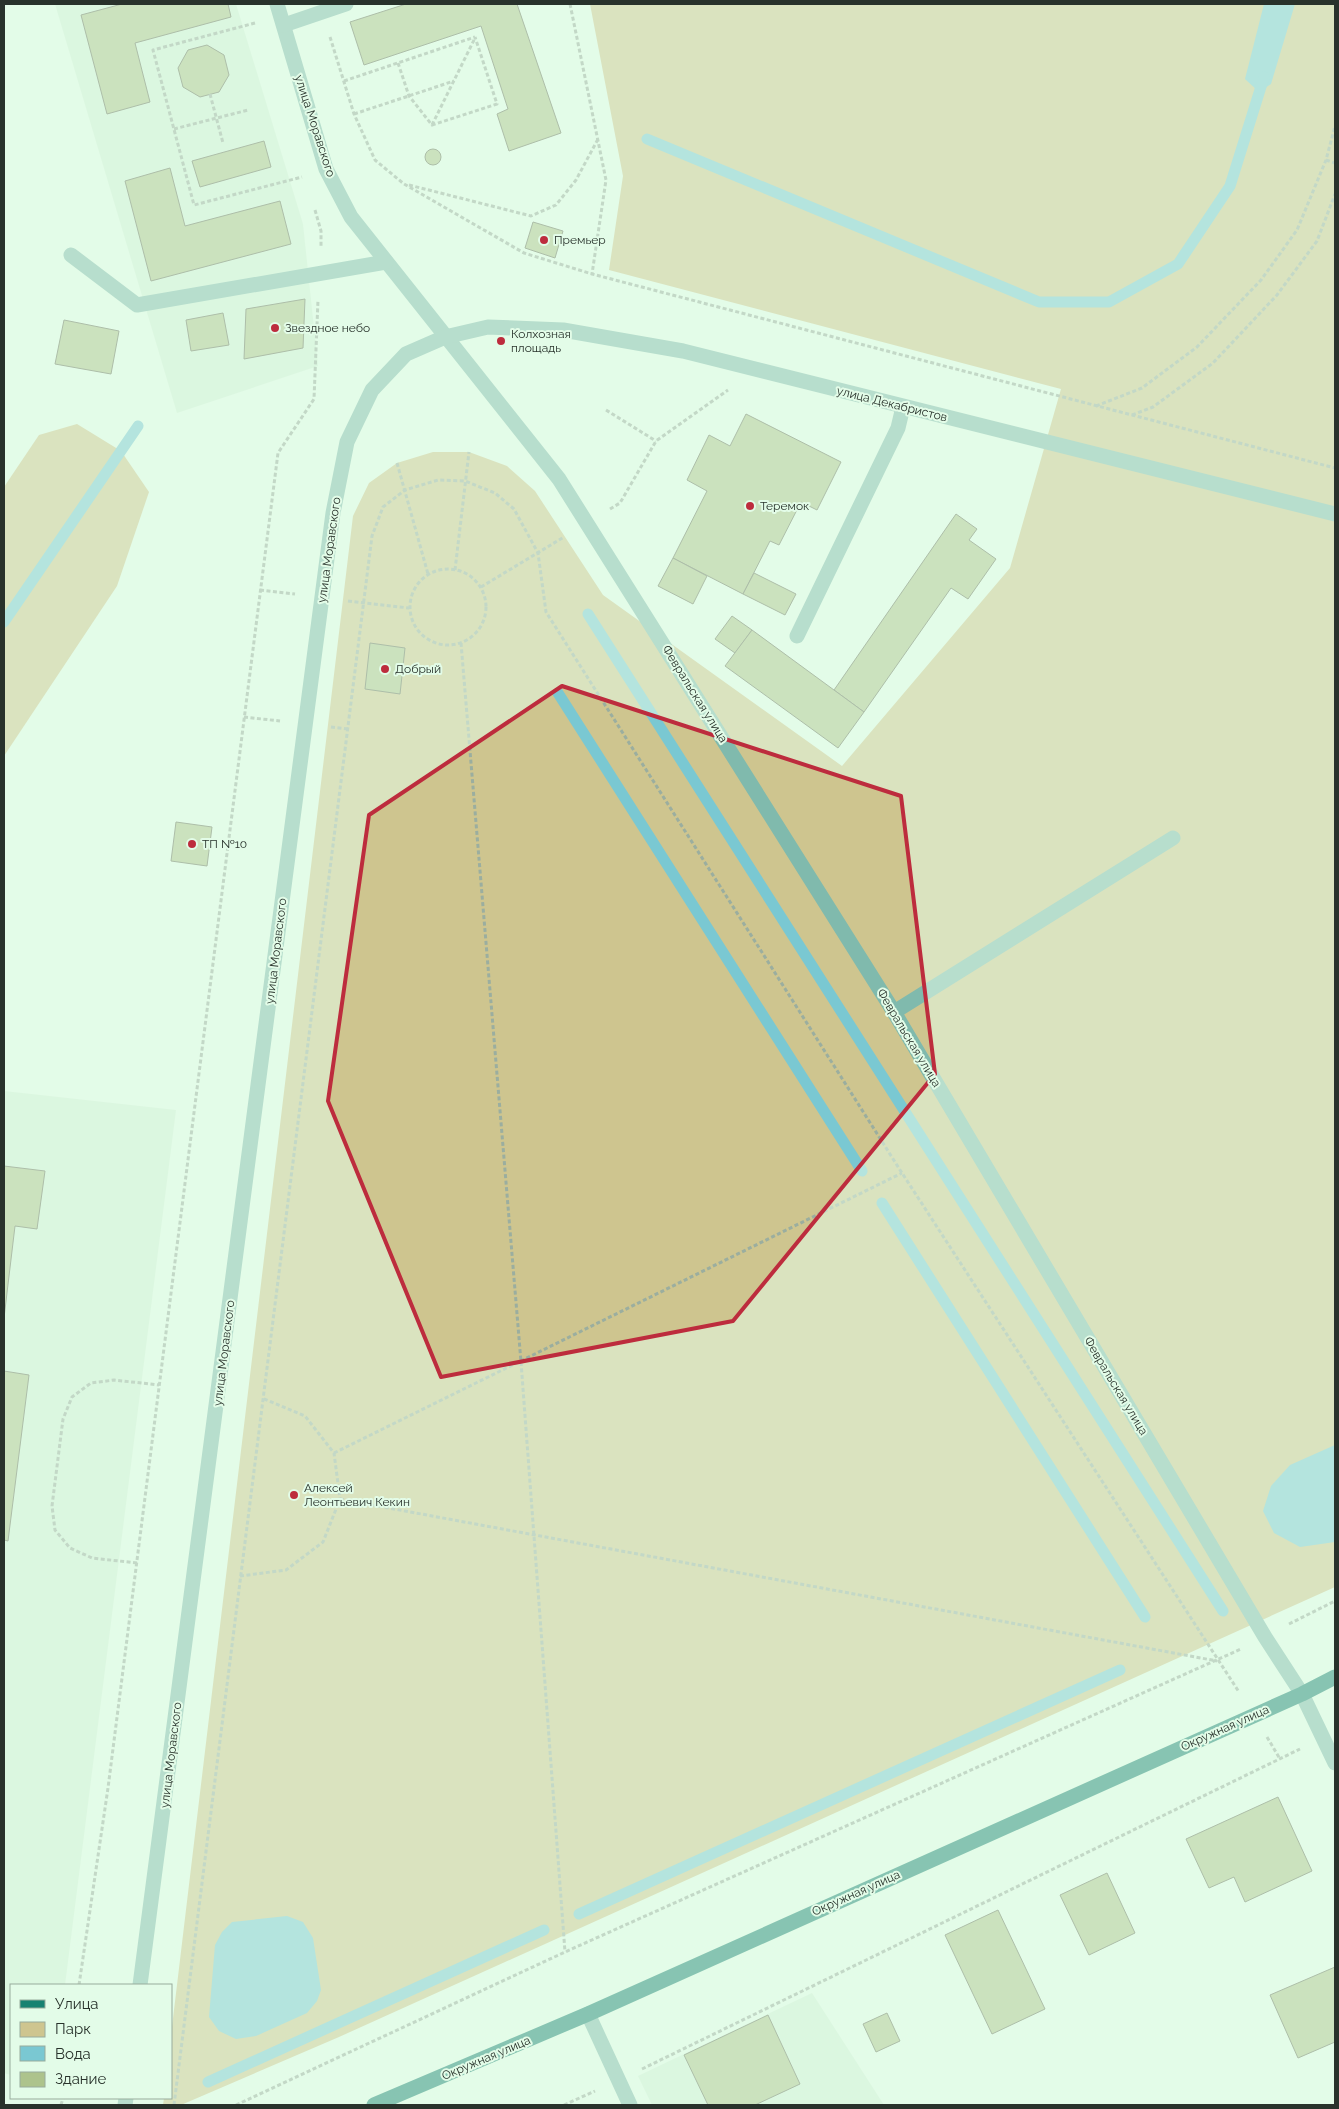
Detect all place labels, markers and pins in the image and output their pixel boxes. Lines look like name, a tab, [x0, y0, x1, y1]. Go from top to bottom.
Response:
place label: Премьер	[554, 233, 606, 247]
marker: Премьер	[538, 234, 550, 246]
place label: Звездное небо	[285, 321, 370, 335]
marker: Звездное небо	[269, 322, 281, 334]
place label: Колхозная площадь	[511, 327, 571, 355]
marker: Колхозная площадь	[495, 335, 507, 347]
place label: Теремок	[760, 499, 809, 513]
marker: Теремок	[744, 500, 756, 512]
place label: Добрый	[395, 662, 441, 676]
marker: Добрый	[379, 663, 391, 675]
place label: ТП №10	[202, 837, 247, 851]
marker: ТП №10	[186, 838, 198, 850]
place label: Алексей Леонтьевич Кекин	[304, 1481, 410, 1509]
marker: Алексей Леонтьевич Кекин	[288, 1489, 300, 1501]

